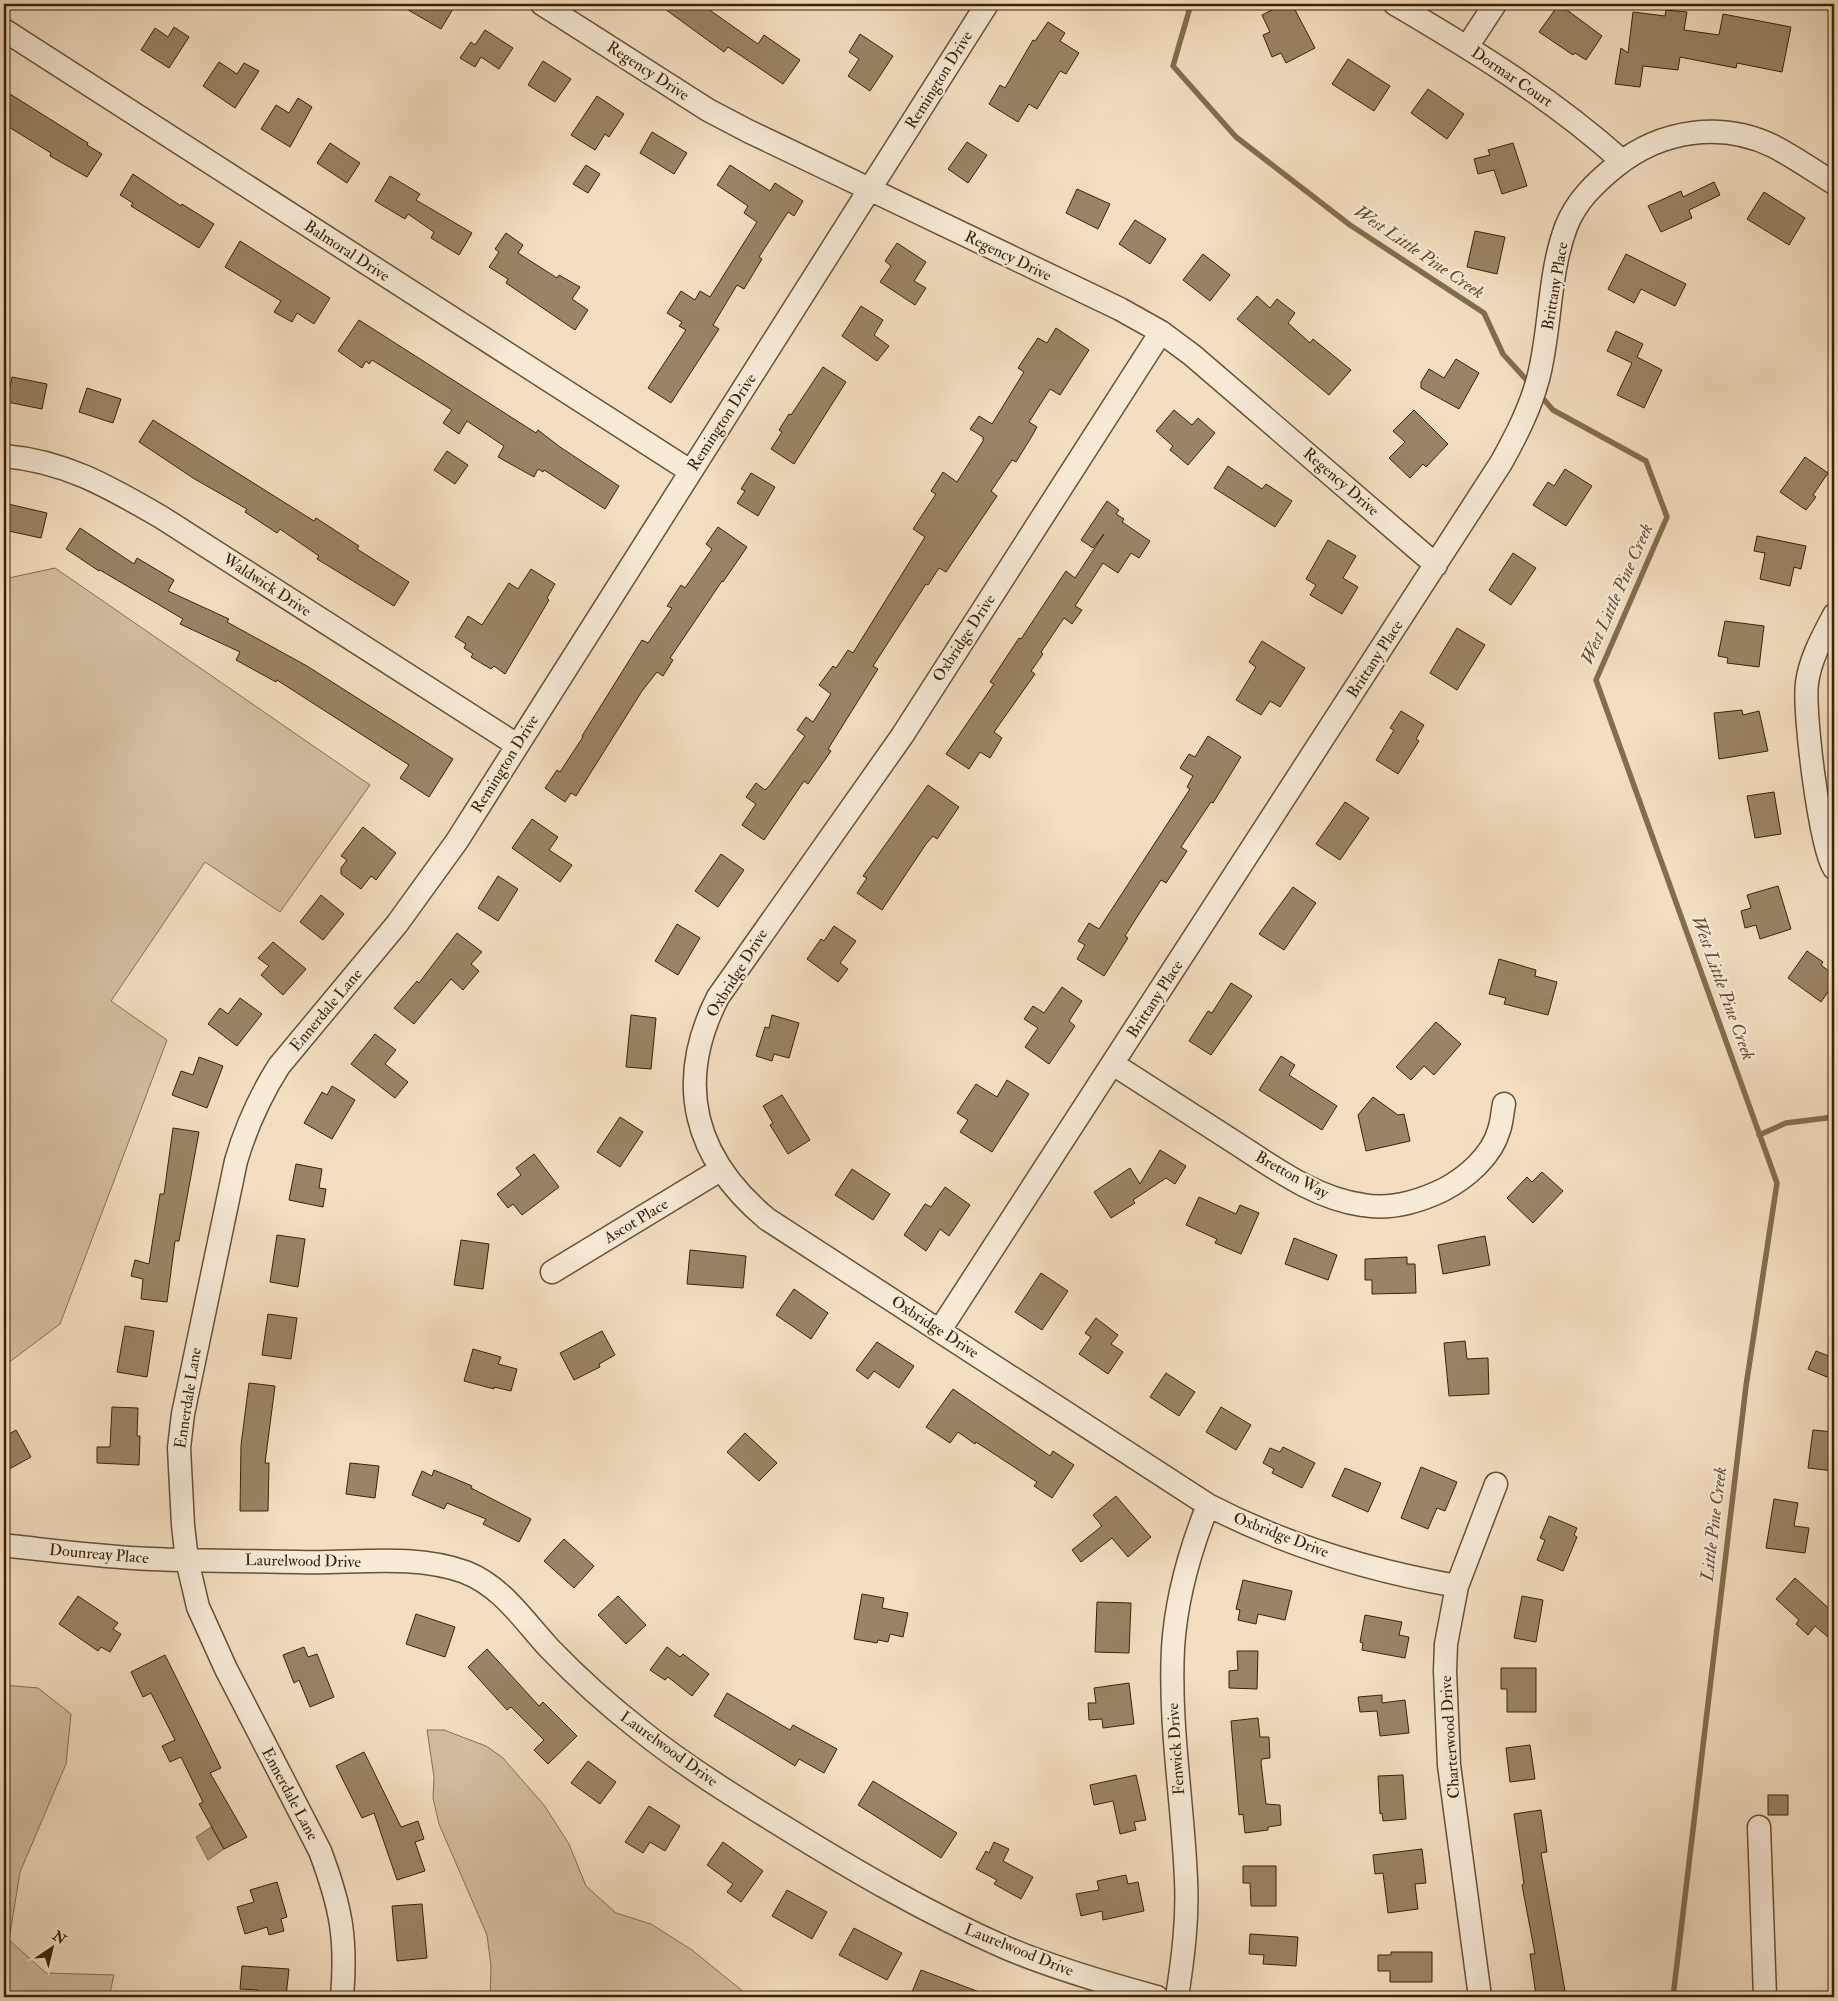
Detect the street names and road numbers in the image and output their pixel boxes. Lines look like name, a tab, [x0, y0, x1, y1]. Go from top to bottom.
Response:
street label: Remington Drive	[901, 27, 977, 133]
street label: Regency Drive	[603, 37, 693, 105]
street label: Dormar Court	[1467, 42, 1557, 112]
street label: Balmoral Drive	[301, 216, 394, 286]
street label: Regency Drive	[961, 226, 1055, 286]
street label: Brittany Place	[1537, 240, 1573, 332]
street label: Remington Drive	[683, 369, 761, 474]
street label: Regency Drive	[1299, 444, 1383, 521]
street label: Waldwick Drive	[218, 548, 315, 621]
street label: Oxbridge Drive	[928, 590, 1000, 686]
street label: Brittany Place	[1342, 616, 1408, 702]
street label: Remington Drive	[467, 711, 543, 817]
street label: Oxbridge Drive	[702, 925, 772, 1021]
street label: Brittany Place	[1122, 956, 1188, 1042]
street label: Ennerdale Lane	[285, 964, 367, 1056]
street label: Bretton Way	[1252, 1147, 1333, 1204]
street label: Ascot Place	[599, 1194, 672, 1248]
street label: Oxbridge Drive	[887, 1291, 983, 1363]
street label: Ennerdale Lane	[170, 1346, 206, 1450]
street label: Oxbridge Drive	[1231, 1508, 1332, 1562]
street label: Dounreay Place	[48, 1540, 150, 1568]
street label: Laurelwood Drive	[245, 1550, 362, 1572]
street label: Charterwood Drive	[1436, 1674, 1464, 1799]
street label: Fenwick Drive	[1163, 1702, 1189, 1796]
street label: Laurelwood Drive	[616, 1707, 722, 1791]
street label: Ennerdale Lane	[257, 1744, 323, 1844]
street label: Laurelwood Drive	[961, 1919, 1077, 1981]

